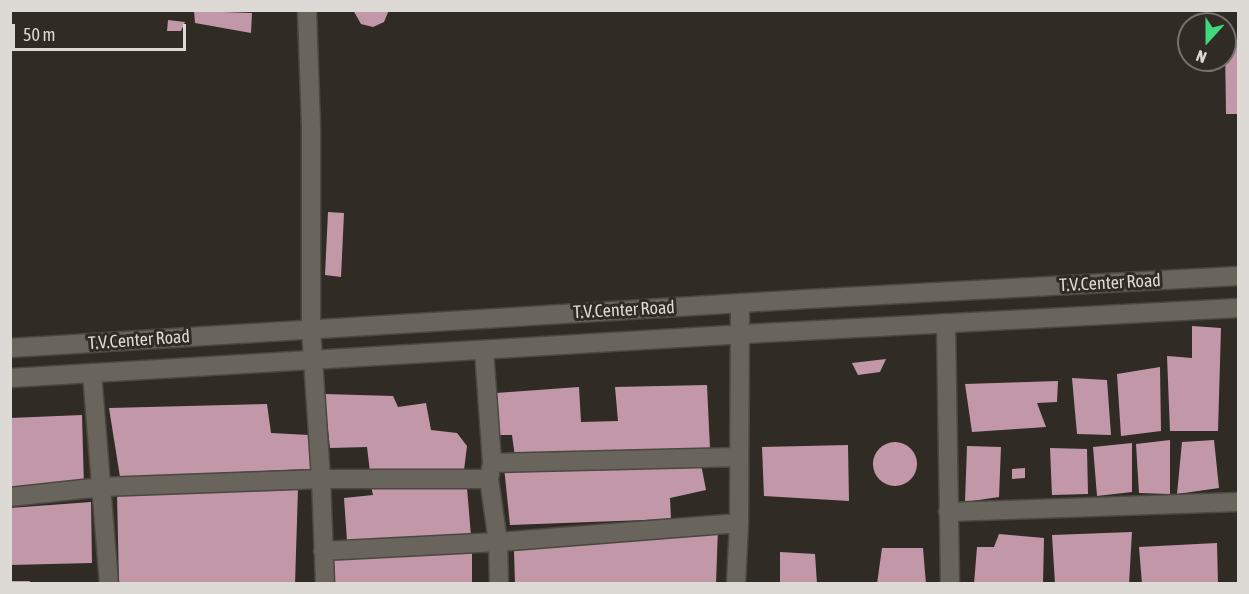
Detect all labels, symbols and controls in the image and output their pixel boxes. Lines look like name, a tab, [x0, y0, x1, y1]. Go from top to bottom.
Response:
scale bar	[15, 12, 189, 50]
north arrow	[1177, 12, 1237, 72]
text: 50 m	[23, 24, 55, 45]
text: N	[1194, 47, 1209, 67]
street label: T.V.Center Road	[1059, 270, 1161, 296]
street label: T.V.Center Road	[573, 297, 675, 323]
street label: T.V.Center Road	[87, 326, 191, 354]

